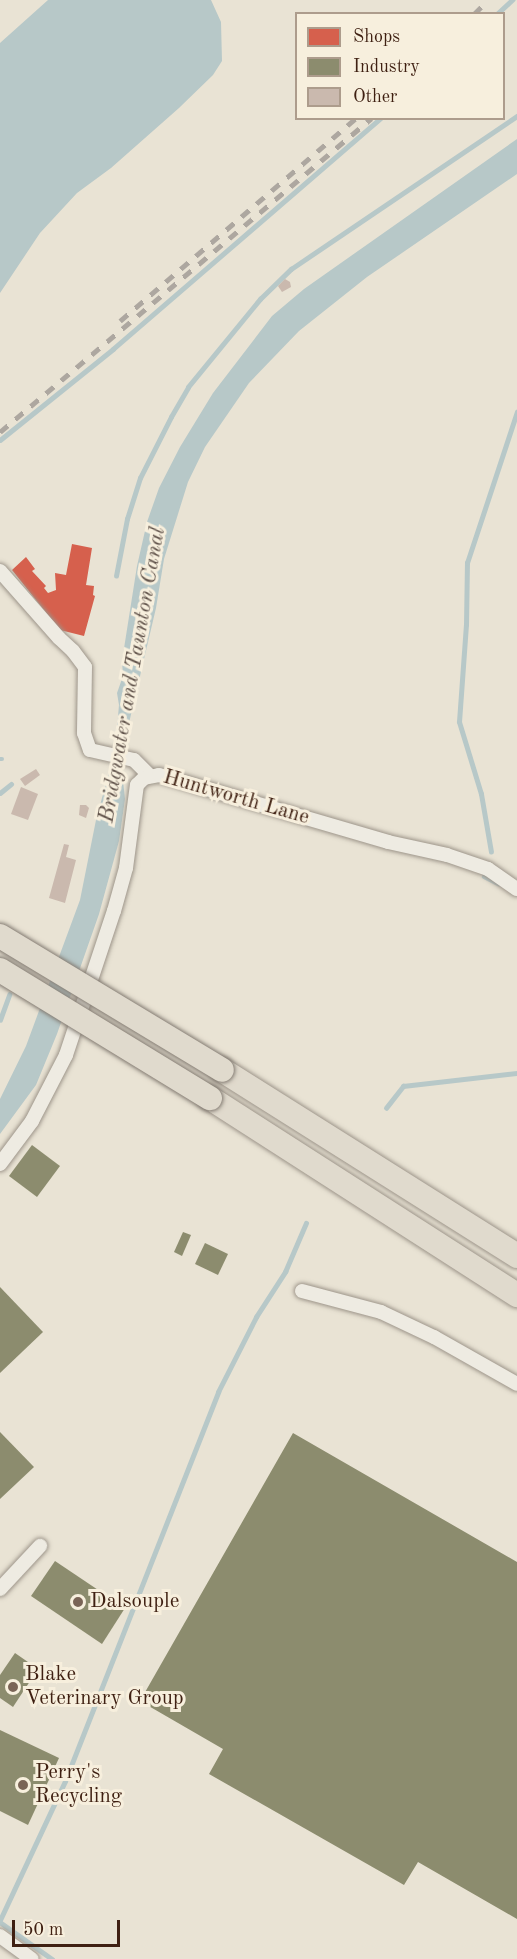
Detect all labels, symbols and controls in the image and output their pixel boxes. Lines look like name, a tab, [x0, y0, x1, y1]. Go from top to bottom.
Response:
legend	[295, 12, 505, 120]
text: Shops	[353, 28, 400, 46]
text: Industry	[353, 58, 420, 76]
text: Other	[353, 88, 397, 106]
water label: Bridgwater and Taunton Canal	[94, 525, 172, 825]
street label: Huntworth Lane	[160, 765, 312, 831]
place label: Dalsouple	[90, 1589, 179, 1615]
marker: Dalsouple	[71, 1595, 85, 1609]
place label: Blake Veterinary Group	[25, 1662, 184, 1712]
marker: Blake Veterinary Group	[6, 1680, 20, 1694]
place label: Perry's Recycling	[35, 1760, 122, 1810]
marker: Perry's Recycling	[16, 1778, 30, 1792]
scale bar	[15, 1908, 123, 1946]
text: 50 m	[23, 1921, 63, 1939]

